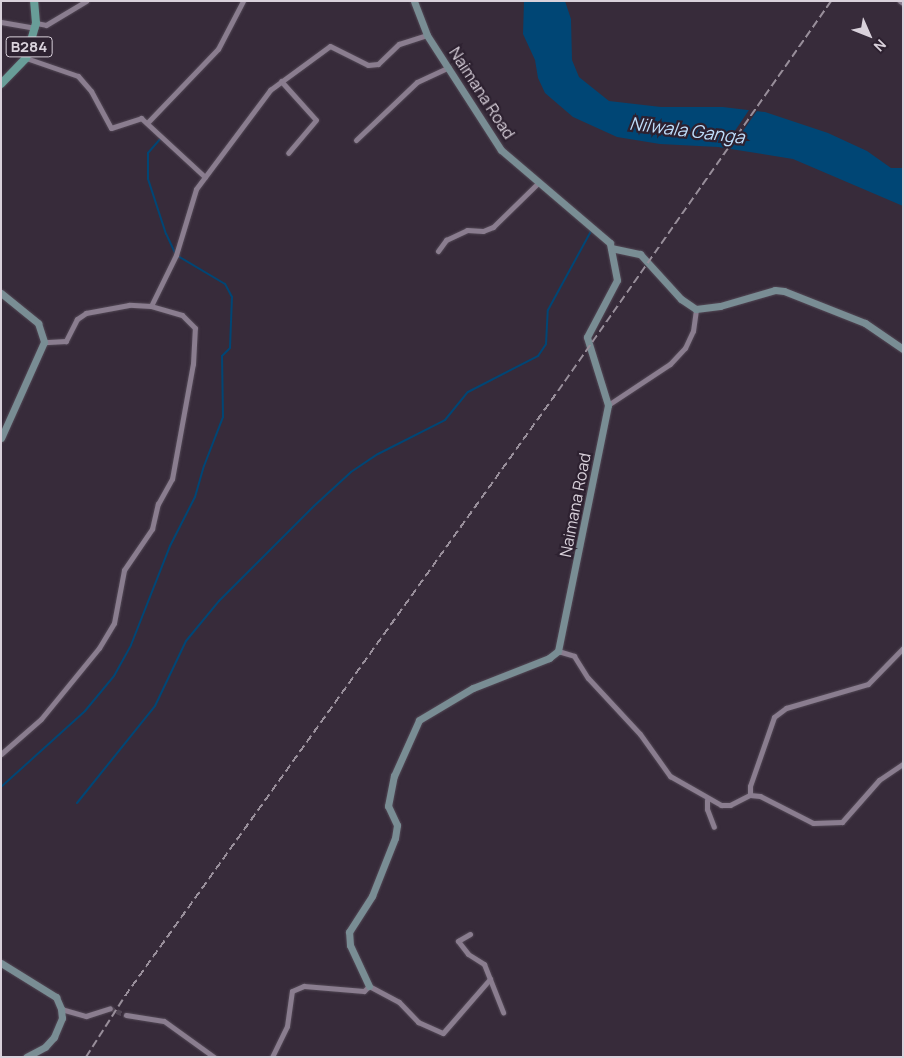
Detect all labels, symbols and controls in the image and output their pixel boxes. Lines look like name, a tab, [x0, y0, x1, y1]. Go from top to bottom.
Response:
north arrow	[844, 10, 894, 60]
road number: B284	[5, 34, 53, 60]
text: N	[870, 36, 890, 56]
street label: Naimana Road	[445, 44, 519, 142]
water label: Nilwala Ganga	[628, 112, 746, 148]
street label: Naimana Road	[556, 451, 594, 559]

